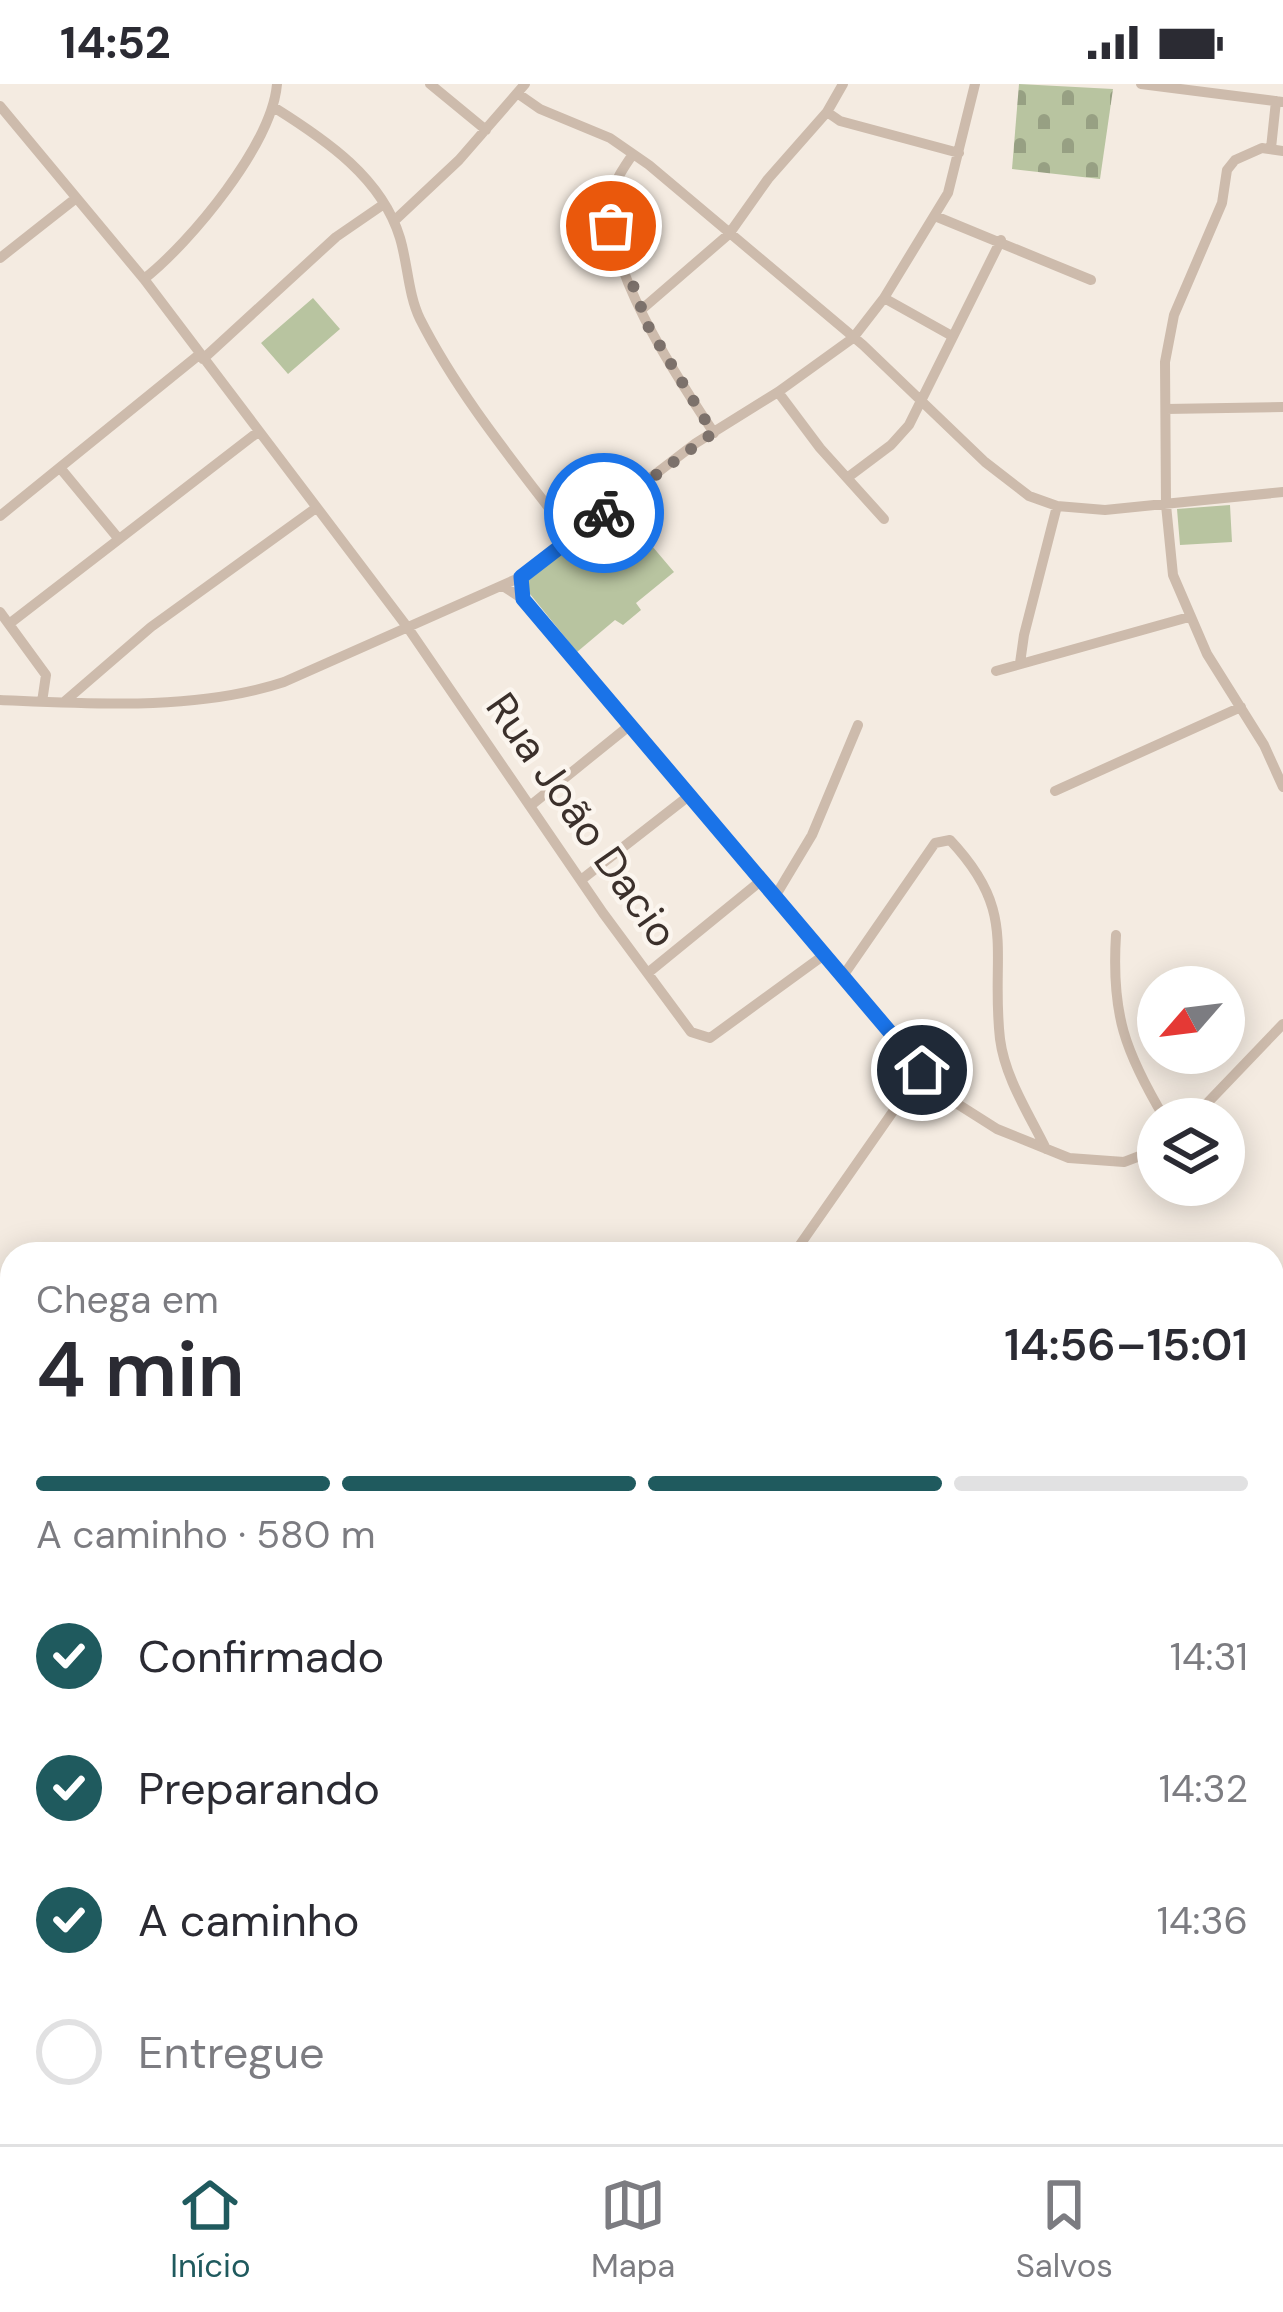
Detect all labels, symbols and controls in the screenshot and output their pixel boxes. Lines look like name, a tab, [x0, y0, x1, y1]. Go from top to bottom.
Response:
text: 14:52	[60, 13, 171, 72]
pin	[560, 175, 662, 277]
icon: bag	[578, 193, 644, 259]
courier	[544, 453, 664, 573]
icon: bike	[571, 480, 637, 546]
street label: Rua João Dacio	[474, 682, 690, 958]
north arrow	[1137, 966, 1245, 1074]
map controls	[1137, 966, 1245, 1206]
pin	[871, 1019, 973, 1121]
icon: home	[889, 1037, 955, 1103]
button: layers	[1137, 1098, 1245, 1206]
text: Chega em	[36, 1274, 219, 1325]
text: 14:56–15:01	[1004, 1315, 1248, 1374]
text: 4 min	[36, 1319, 245, 1420]
text: A caminho · 580 m	[36, 1509, 376, 1560]
icon: check	[36, 1623, 102, 1689]
text: Confirmado	[138, 1627, 384, 1686]
text: 14:31	[1170, 1631, 1248, 1682]
icon: check	[36, 1755, 102, 1821]
text: Preparando	[138, 1759, 380, 1818]
text: 14:32	[1159, 1763, 1248, 1814]
icon: check	[36, 1887, 102, 1953]
text: A caminho	[138, 1891, 359, 1950]
text: 14:36	[1157, 1895, 1248, 1946]
text: Entregue	[138, 2023, 325, 2082]
tab: Início	[170, 2172, 251, 2287]
tab: Mapa	[591, 2172, 675, 2287]
tab: Salvos	[1016, 2172, 1113, 2287]

